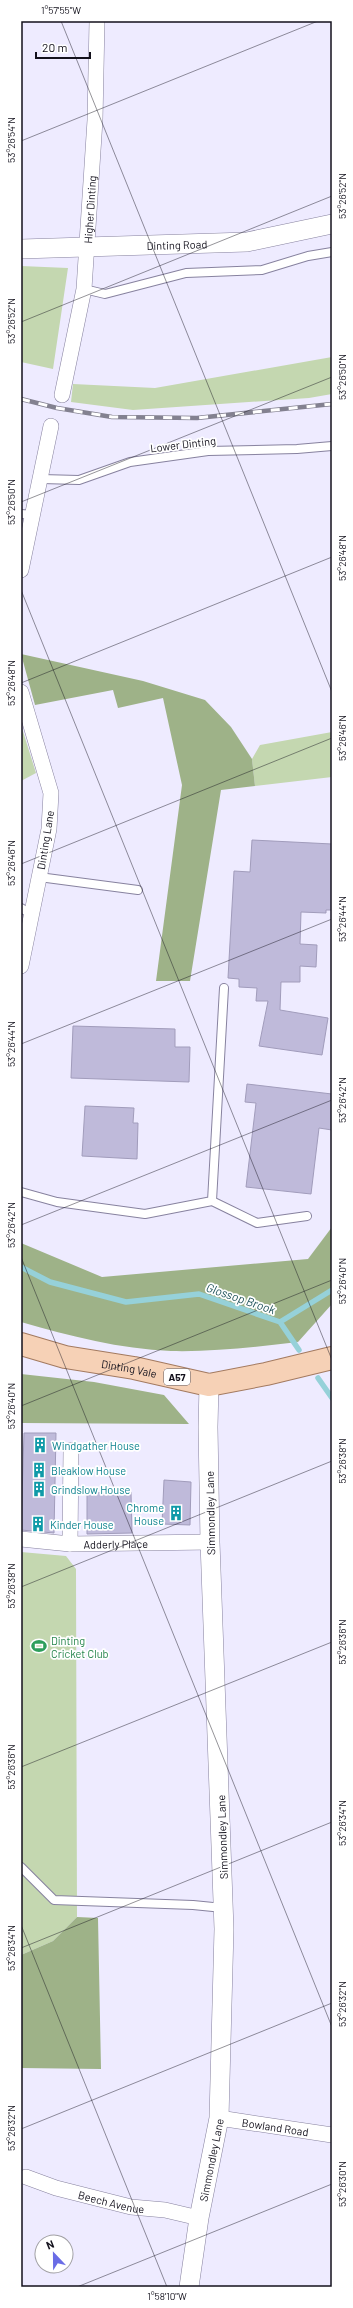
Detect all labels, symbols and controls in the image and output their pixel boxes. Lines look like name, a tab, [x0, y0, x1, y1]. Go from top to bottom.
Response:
text: 1°57'55"W	[41, 4, 81, 16]
scale bar	[36, 34, 90, 60]
text: 20 m	[42, 40, 68, 54]
text: 53°26'54"N	[5, 117, 17, 163]
text: 53°26'52"N	[336, 173, 348, 219]
street label: Higher Dinting	[80, 175, 98, 244]
street label: Dinting Road	[146, 237, 207, 252]
text: 53°26'52"N	[5, 298, 17, 344]
text: 53°26'50"N	[336, 354, 348, 400]
street label: Lower Dinting	[149, 434, 217, 454]
text: 53°26'50"N	[5, 479, 17, 525]
text: 53°26'48"N	[336, 535, 348, 581]
text: 53°26'48"N	[5, 660, 17, 706]
text: 53°26'46"N	[336, 715, 348, 761]
street label: Dinting Lane	[34, 809, 56, 871]
text: 53°26'46"N	[5, 840, 17, 886]
text: 53°26'44"N	[336, 896, 348, 942]
text: 53°26'44"N	[5, 1021, 17, 1067]
text: 53°26'42"N	[336, 1077, 348, 1123]
text: 53°26'42"N	[5, 1202, 17, 1248]
text: 53°26'40"N	[336, 1258, 348, 1304]
water label: Glossop Brook	[205, 1280, 278, 1316]
street label: Dinting Vale	[100, 1356, 158, 1380]
road number: A57	[164, 1369, 190, 1385]
text: 53°26'40"N	[5, 1383, 17, 1429]
building icon: Windgather House	[31, 1436, 49, 1454]
text: 53°26'38"N	[336, 1438, 348, 1484]
place label: Windgather House	[52, 1439, 140, 1452]
building icon: Bleaklow House	[30, 1461, 48, 1479]
place label: Bleaklow House	[51, 1464, 126, 1477]
street label: Simmondley Lane	[203, 1471, 217, 1555]
building icon: Grindslow House	[30, 1480, 48, 1498]
place label: Grindslow House	[51, 1483, 131, 1496]
place label: Chrome House	[127, 1501, 164, 1527]
building icon: Chrome House	[167, 1504, 185, 1522]
building icon: Kinder House	[29, 1515, 47, 1533]
place label: Kinder House	[50, 1518, 114, 1531]
street label: Adderly Place	[83, 1536, 148, 1550]
text: 53°26'38"N	[5, 1563, 17, 1609]
text: 53°26'36"N	[336, 1619, 348, 1665]
place label: Dinting Cricket Club	[51, 1634, 109, 1660]
sports icon: Dinting Cricket Club	[30, 1637, 48, 1655]
text: 53°26'36"N	[5, 1744, 17, 1790]
street label: Simmondley Lane	[214, 1795, 230, 1879]
text: 53°26'34"N	[336, 1800, 348, 1846]
text: 53°26'34"N	[5, 1925, 17, 1971]
text: 53°26'32"N	[336, 1981, 348, 2027]
text: 53°26'32"N	[5, 2105, 17, 2151]
street label: Bowland Road	[241, 2115, 310, 2138]
street label: Simmondley Lane	[196, 2117, 225, 2203]
text: 53°26'30"N	[336, 2161, 348, 2207]
street label: Beech Avenue	[77, 2187, 145, 2215]
north arrow	[34, 2234, 74, 2274]
text: N	[44, 2237, 56, 2252]
text: 1°58'10"W	[147, 2290, 187, 2302]

